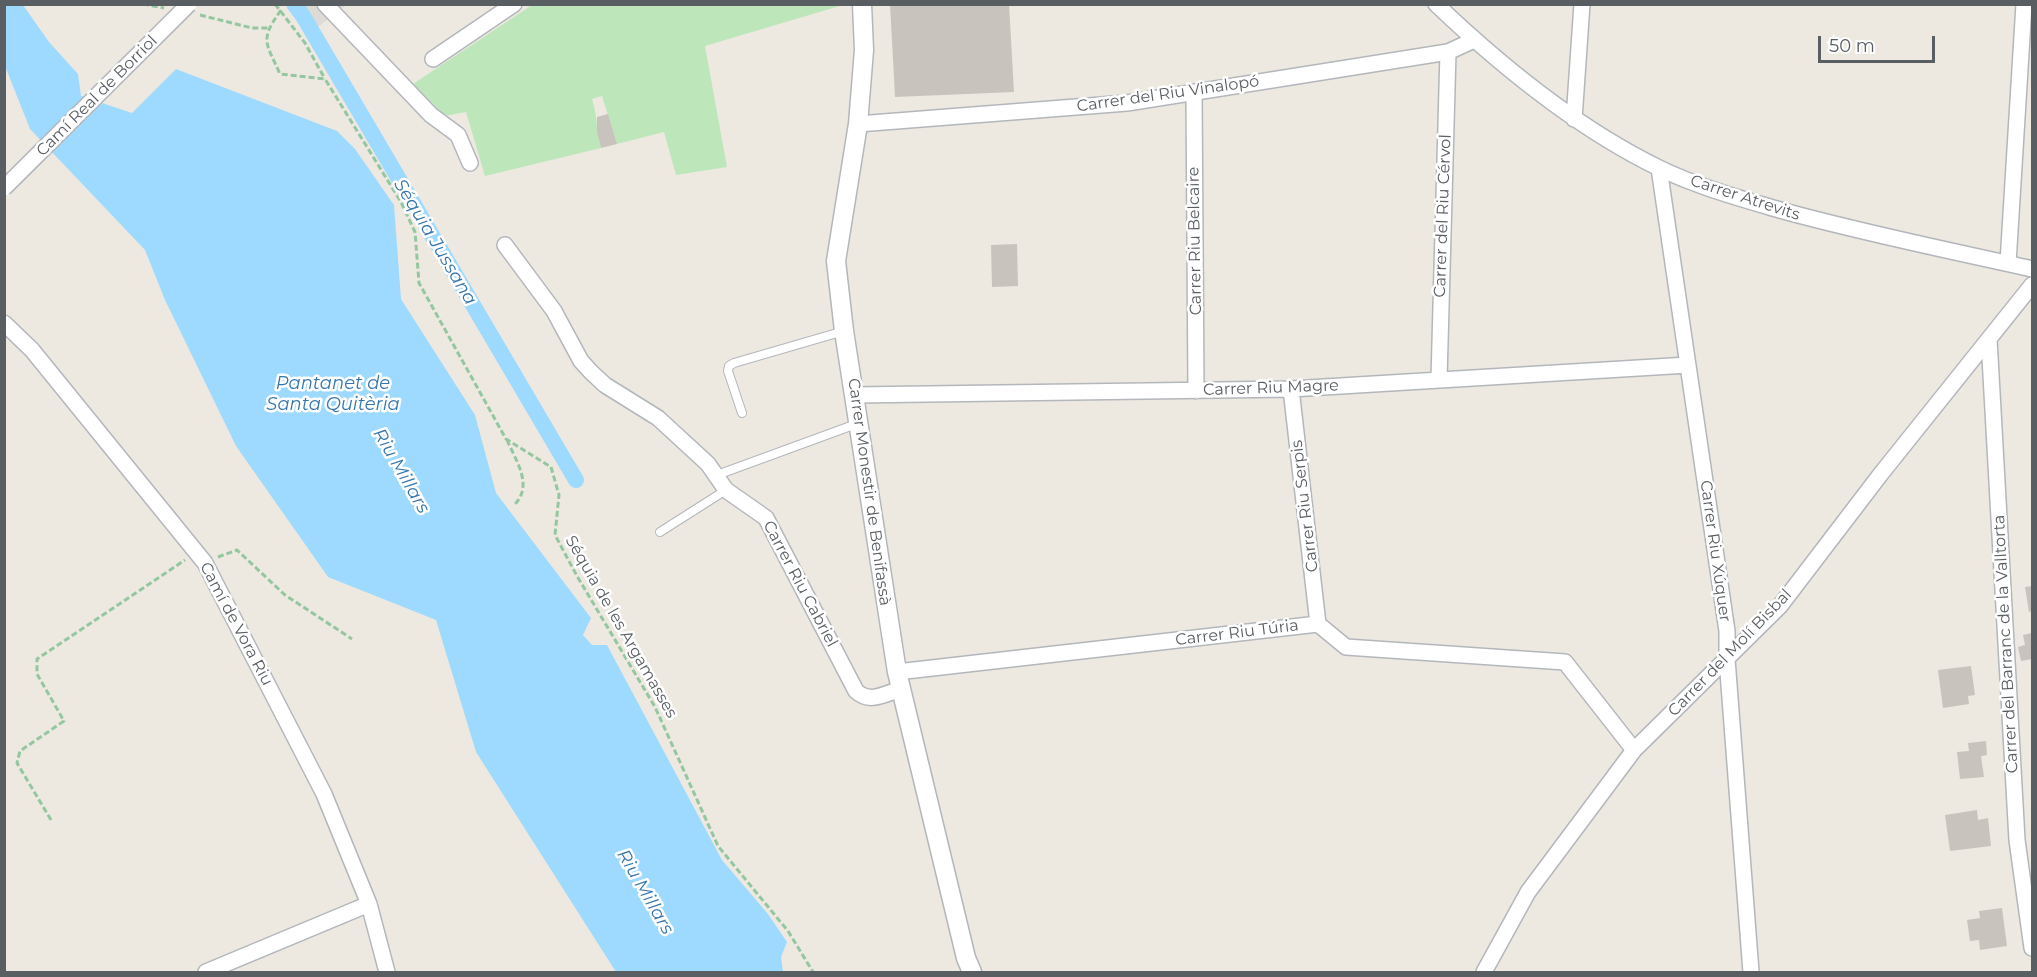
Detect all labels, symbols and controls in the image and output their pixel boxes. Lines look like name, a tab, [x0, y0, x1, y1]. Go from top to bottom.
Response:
scale bar	[1821, 24, 1938, 62]
street label: Camí Real de Borriol	[33, 32, 161, 160]
text: 50 m	[1829, 35, 1875, 57]
street label: Carrer del Riu Vinalopó	[1076, 72, 1260, 116]
street label: Carrer del Riu Cérvol	[1431, 134, 1455, 298]
street label: Carrer Riu Belcaire	[1184, 166, 1206, 316]
street label: Carrer Atrevits	[1688, 171, 1802, 225]
water label: Séquia Jussana	[389, 175, 481, 309]
water label: Pantanet de Santa Quitèria	[266, 373, 400, 416]
street label: Carrer Riu Magre	[1203, 376, 1339, 400]
street label: Carrer Monestir de Benifassà	[844, 377, 894, 607]
water label: Riu Millars	[368, 425, 434, 517]
street label: Carrer Riu Serpis	[1287, 439, 1323, 573]
street label: Carrer Riu Xúquer	[1696, 479, 1734, 623]
street label: Carrer del Barranc de la Valltorta	[1990, 514, 2022, 774]
street label: Carrer Riu Cabriel	[759, 518, 841, 650]
street label: Séquia de les Argamasses	[561, 532, 681, 722]
street label: Camí de Vora Riu	[195, 559, 277, 689]
street label: Carrer del Molí Bisbal	[1664, 585, 1796, 721]
street label: Carrer Riu Túria	[1174, 616, 1300, 650]
water label: Riu Millars	[612, 846, 678, 938]

